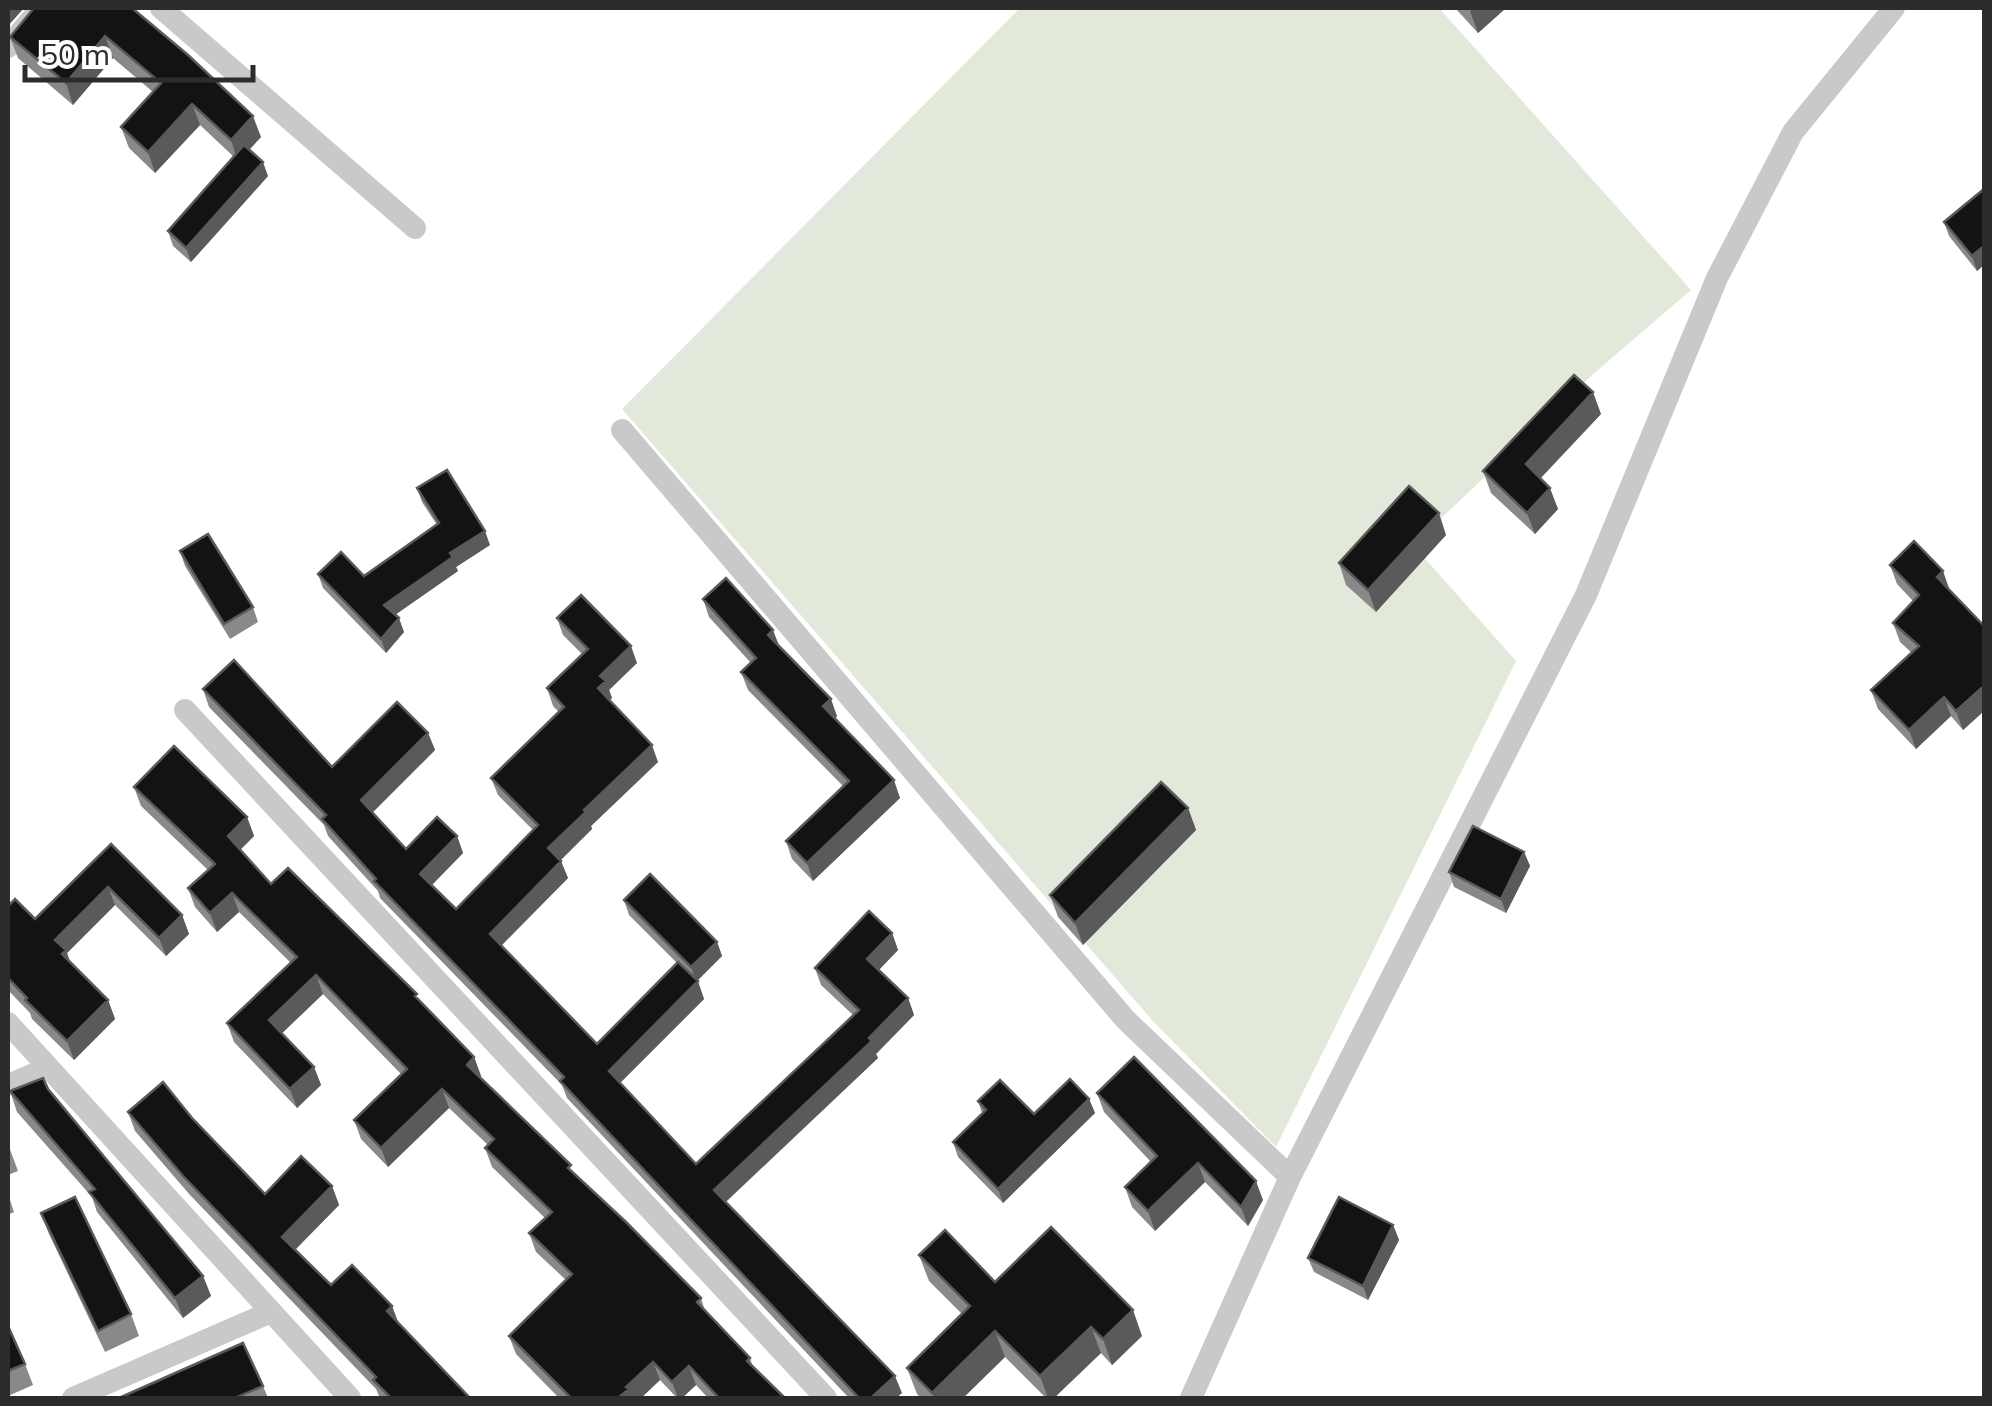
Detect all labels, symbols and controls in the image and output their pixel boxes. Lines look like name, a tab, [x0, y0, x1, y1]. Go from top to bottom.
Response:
scale bar	[25, 20, 252, 82]
text: 50 m	[40, 35, 110, 73]

